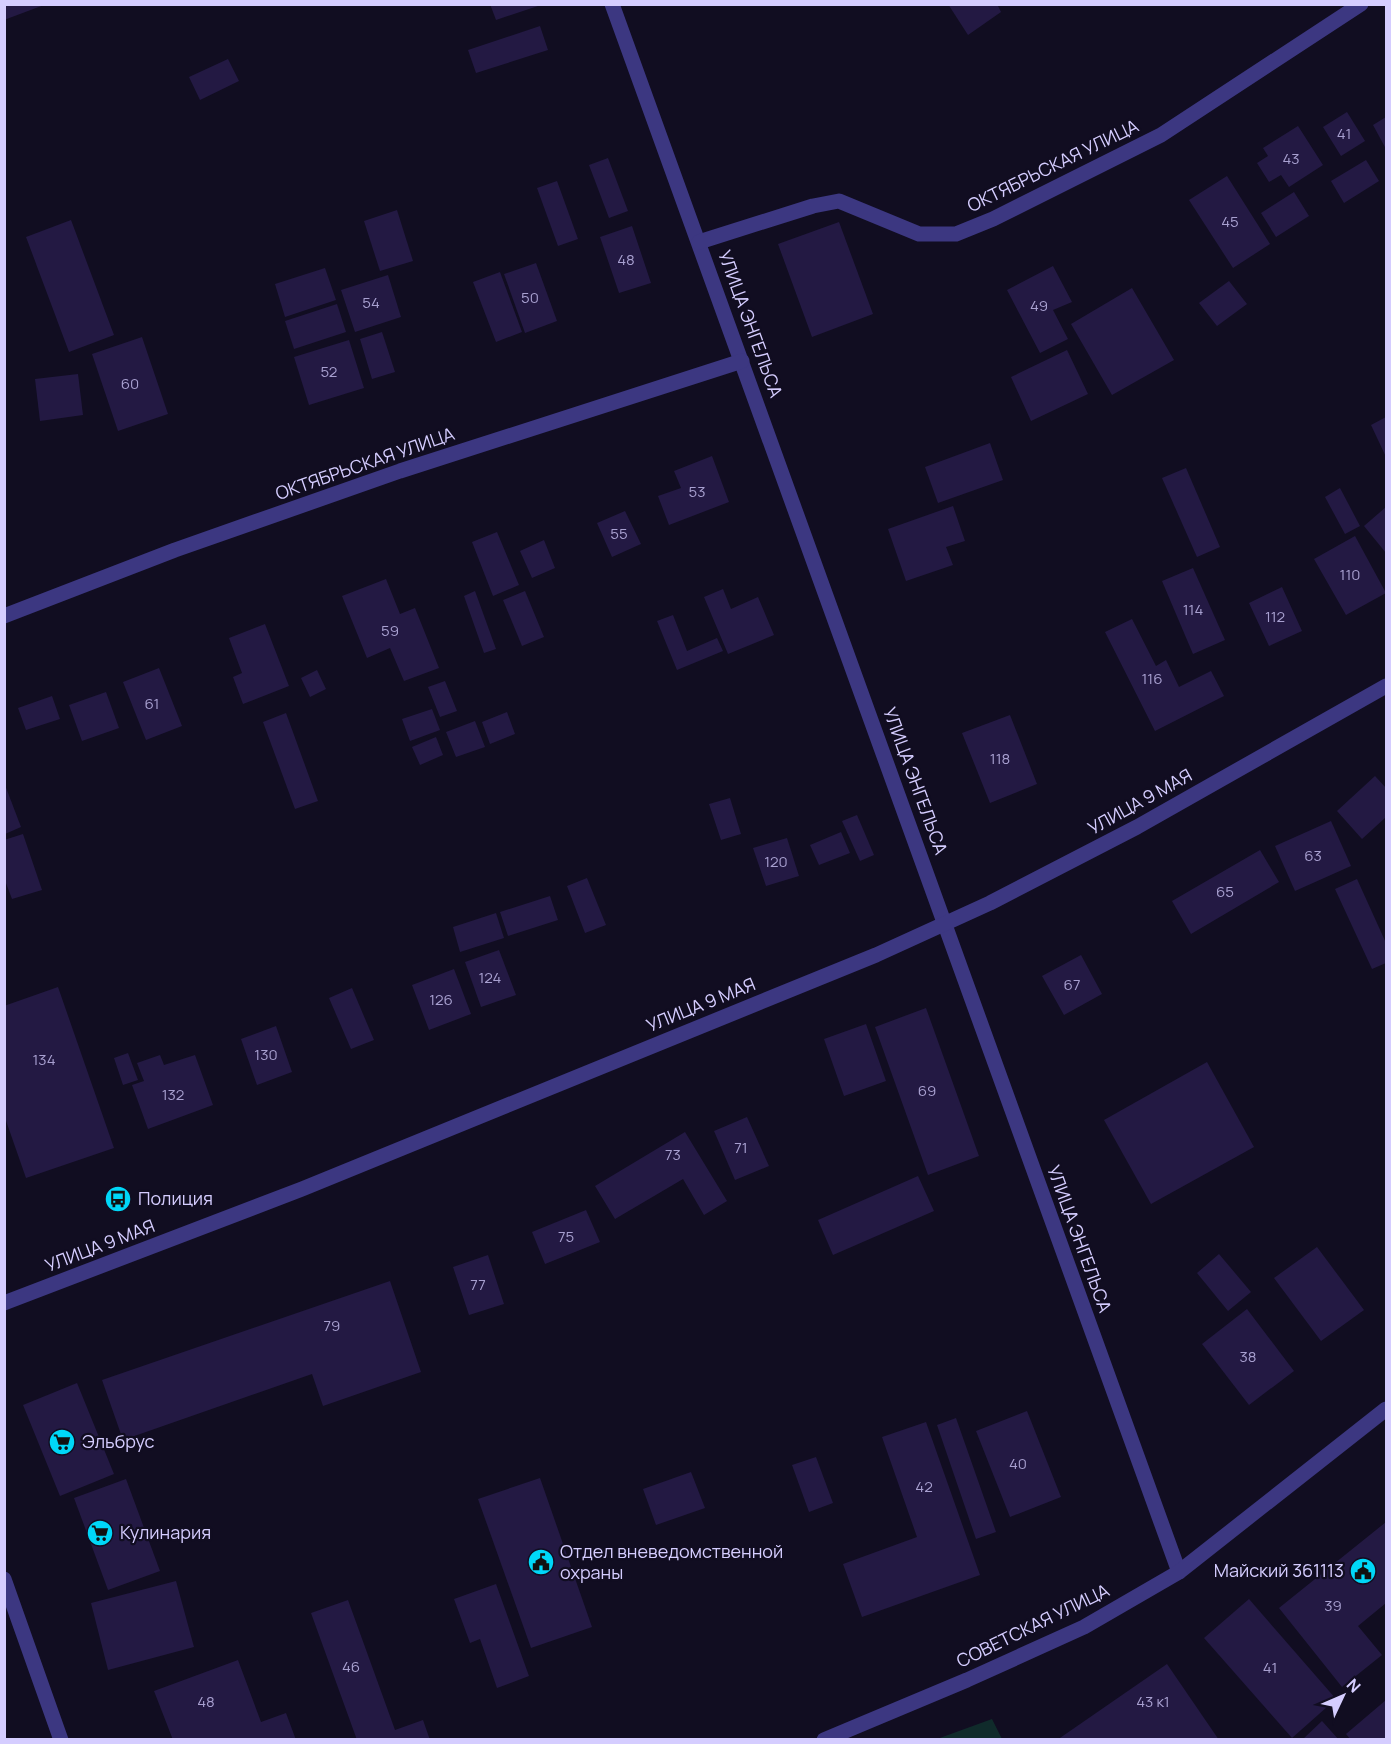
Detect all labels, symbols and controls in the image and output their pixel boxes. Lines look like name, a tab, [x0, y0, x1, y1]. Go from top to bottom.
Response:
street label: ОКТЯБРЬСКАЯ УЛИЦА	[963, 113, 1143, 217]
house number: 41	[1337, 123, 1351, 144]
house number: 43	[1282, 148, 1300, 169]
house number: 45	[1221, 211, 1239, 232]
street label: УЛИЦА ЭНГЕЛЬСА	[713, 247, 789, 401]
house number: 48	[617, 249, 635, 270]
house number: 50	[521, 287, 539, 308]
house number: 54	[362, 292, 380, 313]
house number: 49	[1030, 295, 1048, 316]
house number: 52	[321, 361, 337, 382]
house number: 60	[121, 373, 139, 394]
street label: ОКТЯБРЬСКАЯ УЛИЦА	[272, 421, 458, 505]
house number: 53	[689, 481, 705, 502]
house number: 55	[610, 523, 628, 544]
house number: 110	[1340, 564, 1360, 585]
house number: 114	[1183, 599, 1203, 620]
house number: 112	[1265, 606, 1285, 627]
house number: 59	[381, 620, 399, 641]
house number: 116	[1141, 668, 1163, 689]
house number: 61	[145, 693, 159, 714]
street label: УЛИЦА ЭНГЕЛЬСА	[878, 704, 954, 858]
house number: 118	[990, 748, 1010, 769]
street label: УЛИЦА 9 МАЯ	[1083, 763, 1196, 840]
house number: 63	[1304, 845, 1322, 866]
house number: 120	[764, 851, 788, 872]
house number: 65	[1216, 881, 1234, 902]
house number: 124	[479, 967, 502, 988]
street label: УЛИЦА 9 МАЯ	[643, 971, 759, 1037]
house number: 67	[1064, 974, 1080, 995]
house number: 126	[429, 989, 453, 1010]
house number: 130	[254, 1044, 278, 1065]
house number: 134	[33, 1049, 56, 1070]
house number: 69	[918, 1080, 936, 1101]
house number: 132	[162, 1084, 184, 1105]
house number: 71	[734, 1137, 748, 1158]
house number: 73	[665, 1144, 681, 1165]
street label: УЛИЦА ЭНГЕЛЬСА	[1042, 1162, 1118, 1316]
bus stop icon: Полиция	[103, 1184, 133, 1214]
place label: Полиция	[138, 1186, 213, 1210]
street label: УЛИЦА 9 МАЯ	[41, 1213, 158, 1277]
house number: 75	[558, 1226, 574, 1247]
house number: 77	[470, 1274, 486, 1295]
house number: 79	[324, 1315, 340, 1336]
house number: 38	[1239, 1346, 1257, 1367]
supermarket icon: Эльбрус	[47, 1427, 77, 1457]
place label: Эльбрус	[82, 1429, 155, 1453]
house number: 40	[1009, 1453, 1027, 1474]
house number: 42	[915, 1476, 933, 1497]
supermarket icon: Кулинария	[85, 1518, 115, 1548]
place label: Кулинария	[120, 1520, 211, 1544]
place label: Отдел вневедомственной охраны	[560, 1539, 783, 1584]
public building icon: Отдел вневедомственной охраны	[526, 1547, 556, 1577]
public building icon: Майский 361113	[1348, 1556, 1378, 1586]
place label: Майский 361113	[1214, 1558, 1344, 1582]
street label: СОВЕТСКАЯ УЛИЦА	[952, 1577, 1113, 1672]
house number: 39	[1324, 1595, 1342, 1616]
house number: 46	[342, 1656, 360, 1677]
house number: 41	[1263, 1657, 1277, 1678]
north arrow	[1313, 1666, 1373, 1726]
text: N	[1342, 1674, 1366, 1697]
house number: 48	[197, 1691, 215, 1712]
house number: 43 к1	[1136, 1691, 1170, 1712]

